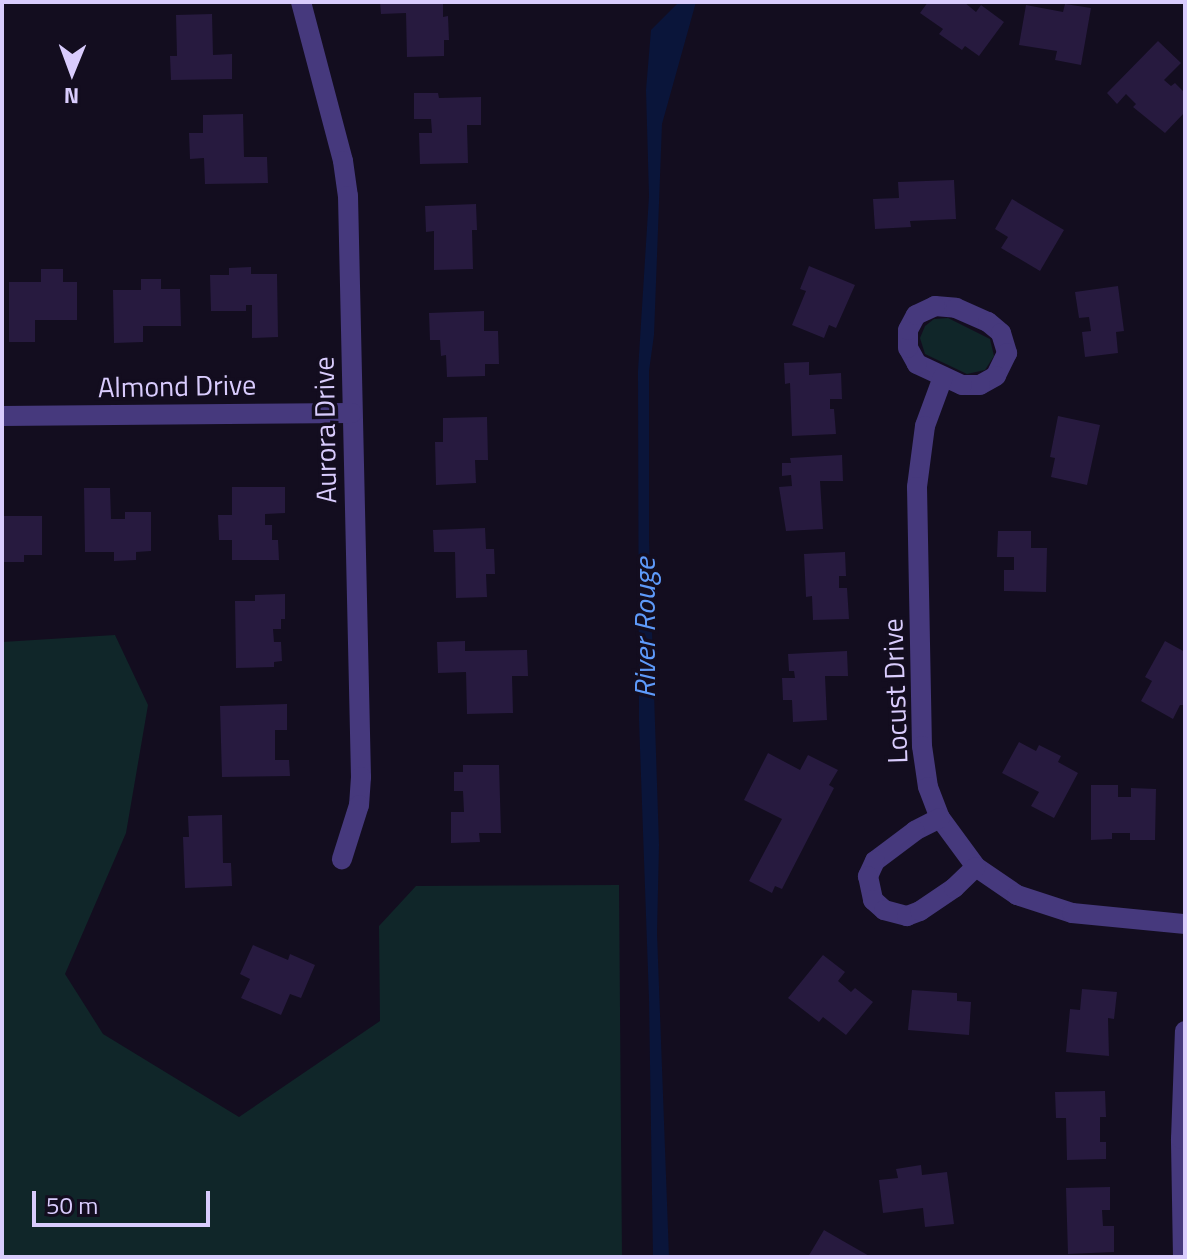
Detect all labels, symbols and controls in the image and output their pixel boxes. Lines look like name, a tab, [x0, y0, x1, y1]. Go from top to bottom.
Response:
north arrow	[32, 32, 112, 112]
text: N	[64, 79, 80, 113]
street label: Aurora Drive	[307, 356, 343, 504]
street label: Almond Drive	[97, 368, 257, 404]
water label: River Rouge	[626, 558, 662, 698]
street label: Locust Drive	[876, 618, 914, 764]
scale bar	[36, 1175, 214, 1225]
text: 50 m	[46, 1187, 98, 1223]

